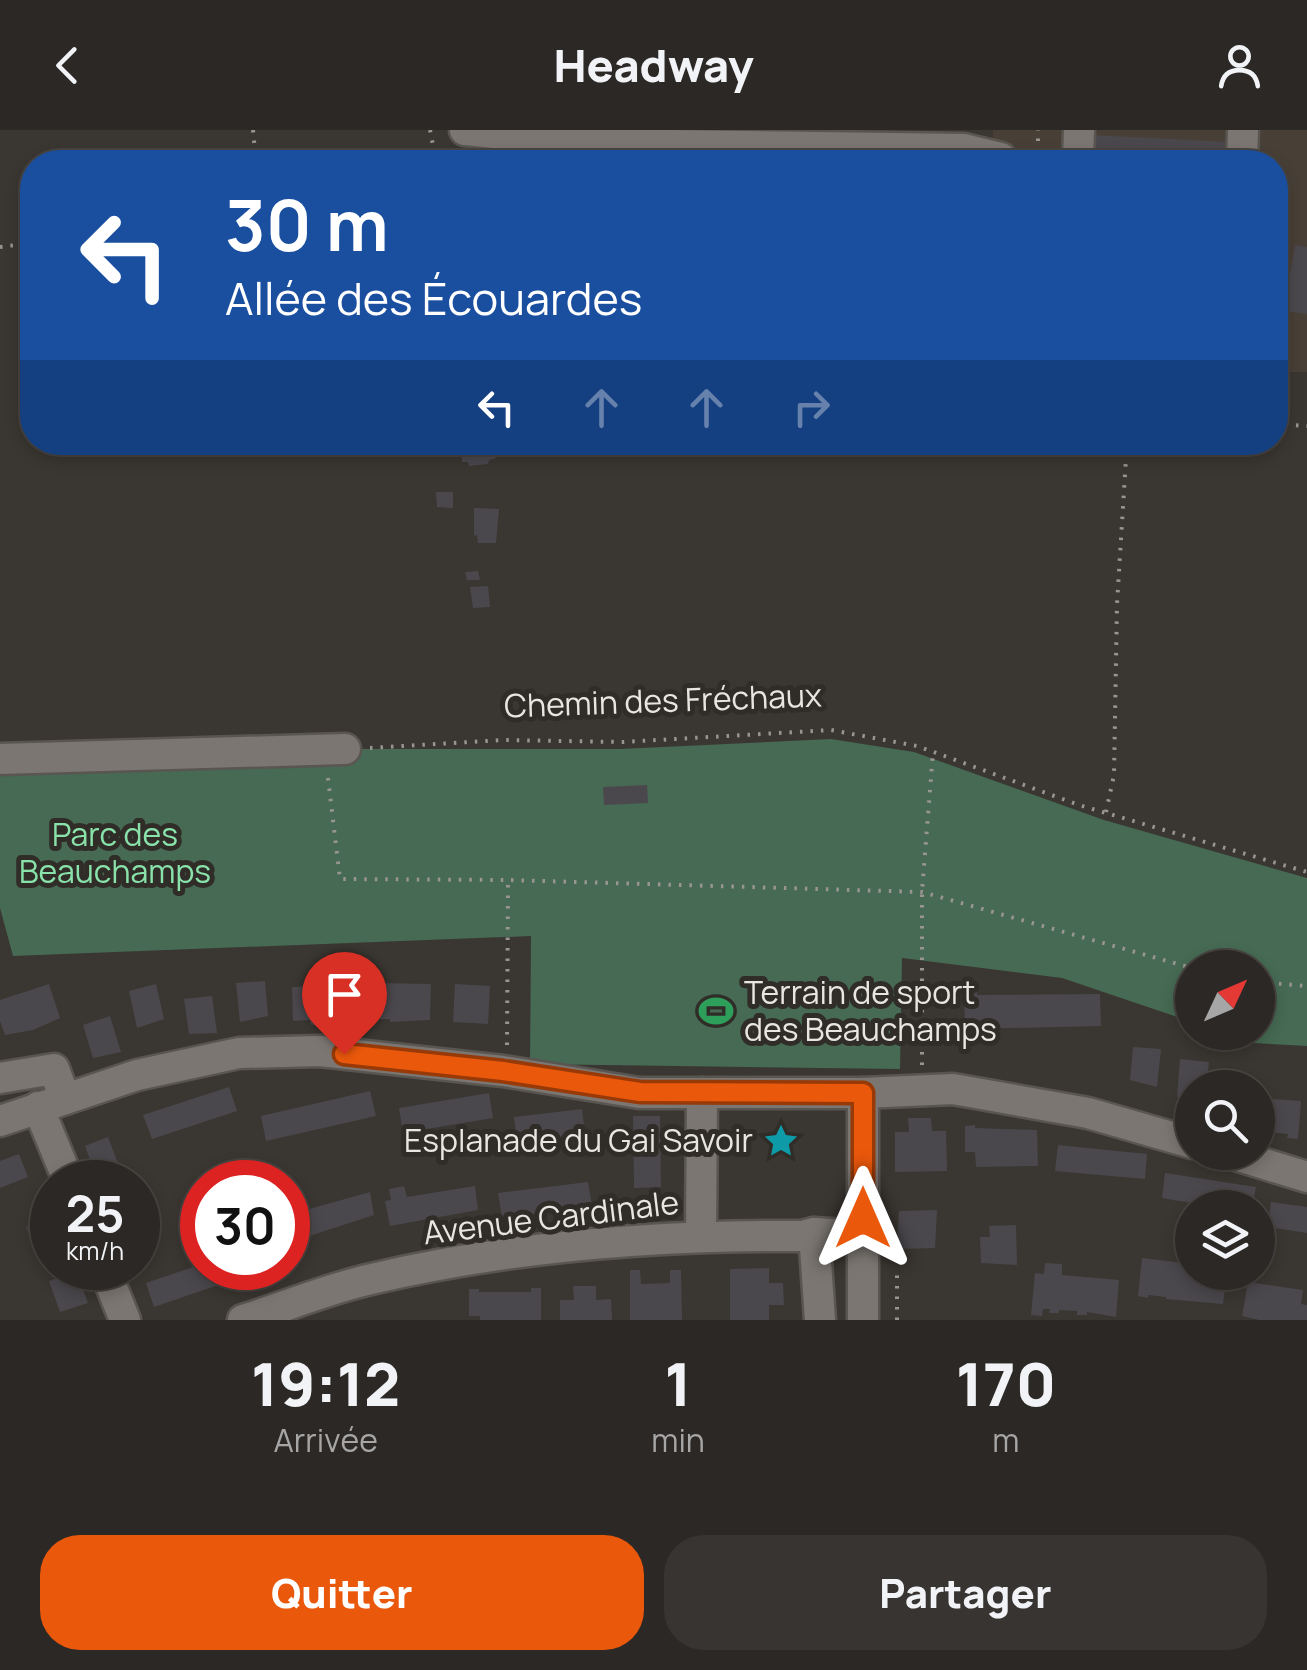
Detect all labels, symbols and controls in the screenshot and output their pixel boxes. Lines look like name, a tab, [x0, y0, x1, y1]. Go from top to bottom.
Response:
text: Headway	[553, 34, 754, 96]
icon: back	[40, 38, 95, 93]
icon: person	[1212, 38, 1267, 93]
text: 30 m	[225, 176, 389, 272]
icon: left	[60, 190, 190, 320]
text: Allée des Écouardes	[225, 267, 642, 329]
icon: left	[469, 380, 524, 435]
icon: ahead	[574, 380, 629, 435]
icon: ahead	[679, 380, 734, 435]
icon: right	[784, 380, 839, 435]
street label: Chemin des Fréchaux	[503, 672, 823, 728]
park label: Parc des Beauchamps	[19, 812, 211, 893]
north arrow	[1175, 950, 1275, 1050]
map controls	[1175, 950, 1275, 1290]
pin	[302, 952, 387, 1055]
icon: arrive	[317, 967, 372, 1022]
place label: Terrain de sport des Beauchamps	[744, 970, 997, 1051]
sports icon: Terrain de sport des Beauchamps	[697, 992, 735, 1030]
button: search	[1175, 1070, 1275, 1170]
place label: Esplanade du Gai Savoir	[404, 1118, 753, 1162]
place icon: Esplanade du Gai Savoir	[762, 1122, 800, 1160]
speed limit sign: 30	[180, 1160, 310, 1290]
position arrow	[811, 1166, 915, 1270]
text: 25	[65, 1179, 125, 1247]
street label: Avenue Cardinale	[421, 1179, 681, 1255]
button: layers	[1175, 1190, 1275, 1290]
text: km/h	[66, 1233, 124, 1268]
text: 19:12	[251, 1342, 400, 1424]
text: 1	[664, 1342, 692, 1424]
text: 170	[956, 1342, 1056, 1424]
text: Arrivée	[273, 1418, 378, 1462]
text: min	[651, 1418, 705, 1462]
text: m	[992, 1418, 1020, 1462]
button: Quitter	[40, 1535, 644, 1650]
button: Partager	[664, 1535, 1267, 1650]

